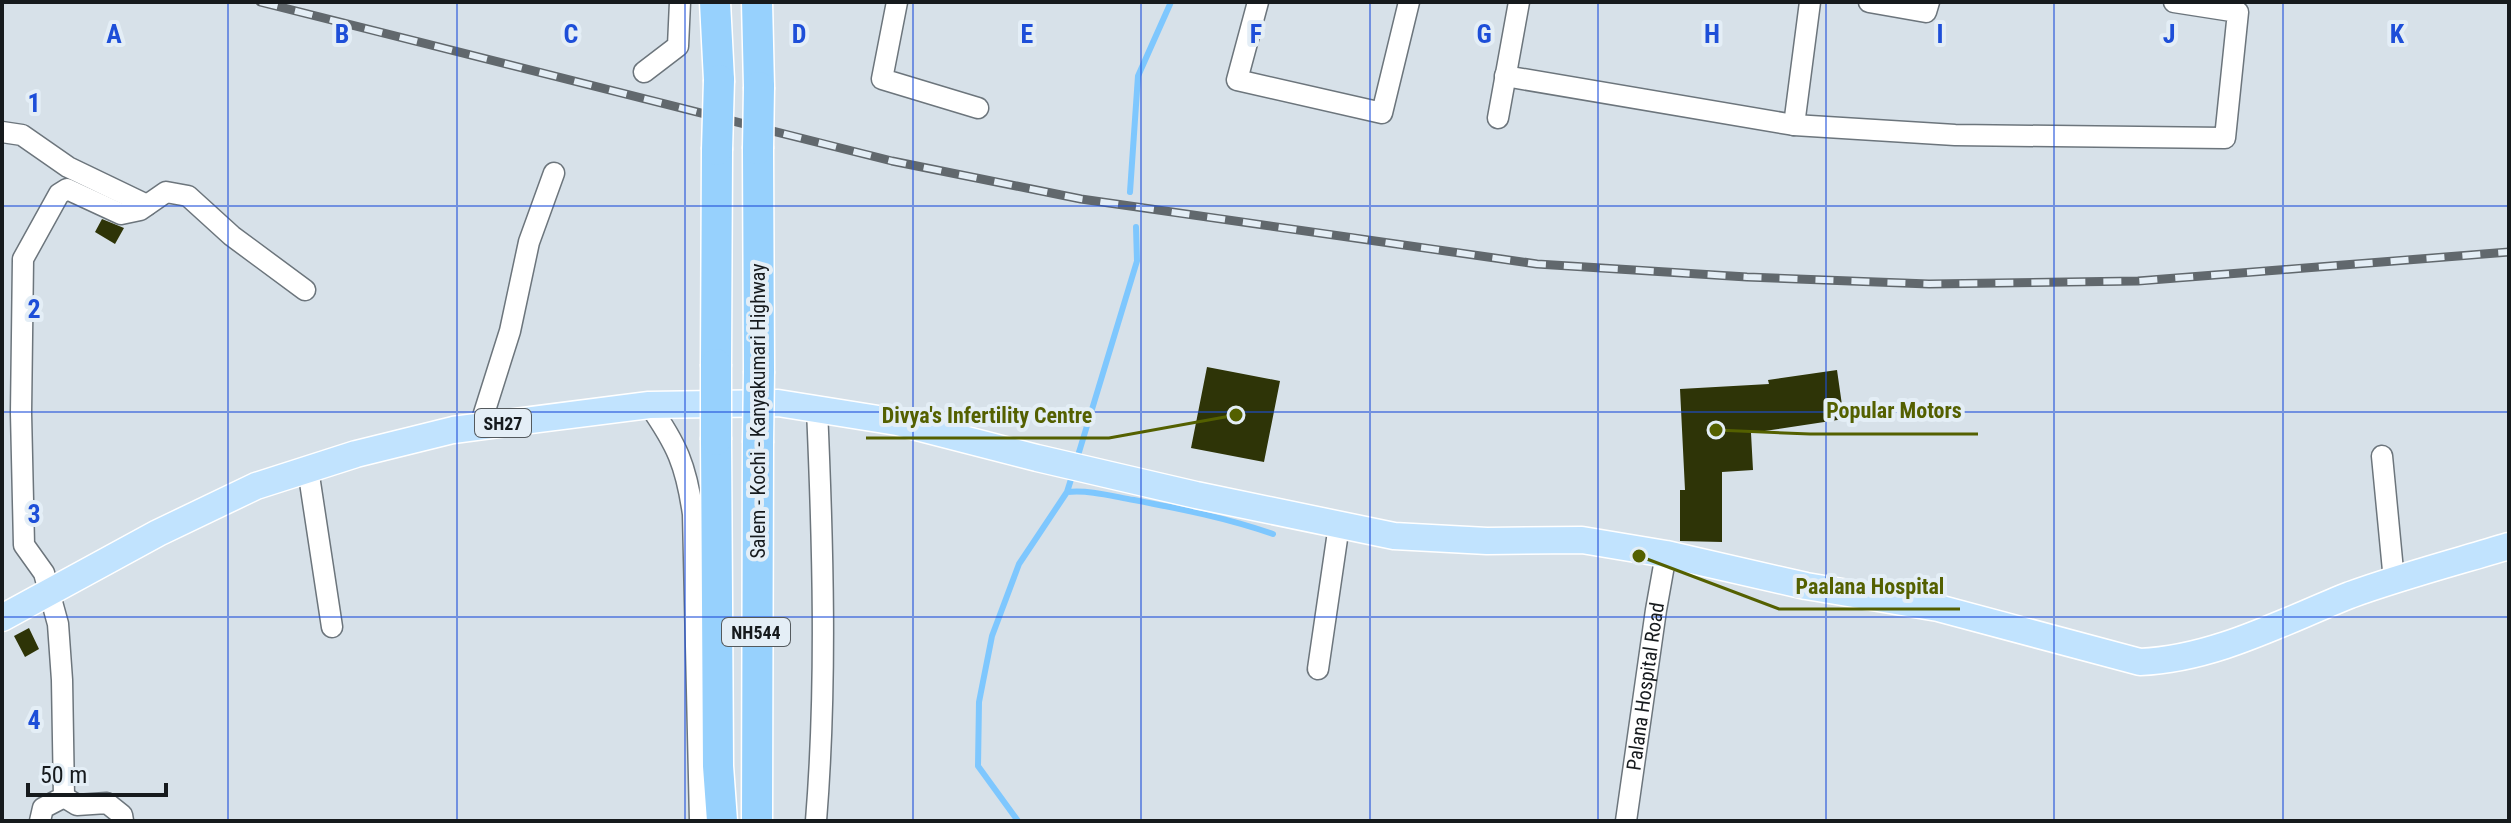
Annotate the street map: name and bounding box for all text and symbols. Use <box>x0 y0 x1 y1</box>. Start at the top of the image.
text: A <box>106 19 122 49</box>
text: B <box>335 19 349 49</box>
text: C <box>564 19 579 49</box>
text: D <box>792 19 806 49</box>
text: E <box>1021 19 1034 49</box>
text: F <box>1250 19 1262 49</box>
text: G <box>1476 19 1492 49</box>
text: H <box>1704 19 1720 49</box>
text: I <box>1936 19 1944 49</box>
text: J <box>2163 19 2175 49</box>
text: K <box>2390 19 2405 49</box>
text: 1 <box>27 88 41 118</box>
street label: Salem - Kochi - Kanyakumari Highway <box>746 263 770 559</box>
text: 2 <box>27 294 41 324</box>
callout: Popular Motors <box>1810 388 1978 434</box>
callout: Divya's Infertility Centre <box>866 392 1109 438</box>
text: Popular Motors <box>1826 398 1962 423</box>
text: Divya's Infertility Centre <box>882 403 1092 428</box>
road number: SH27 <box>475 409 531 437</box>
text: 3 <box>27 499 41 529</box>
callout: Paalana Hospital <box>1779 563 1960 609</box>
text: Paalana Hospital <box>1796 574 1944 599</box>
street label: Palana Hospital Road <box>1621 600 1669 772</box>
road number: NH544 <box>722 618 790 646</box>
text: 4 <box>27 705 41 735</box>
scale bar <box>28 747 166 797</box>
text: 50 m <box>40 761 87 789</box>

